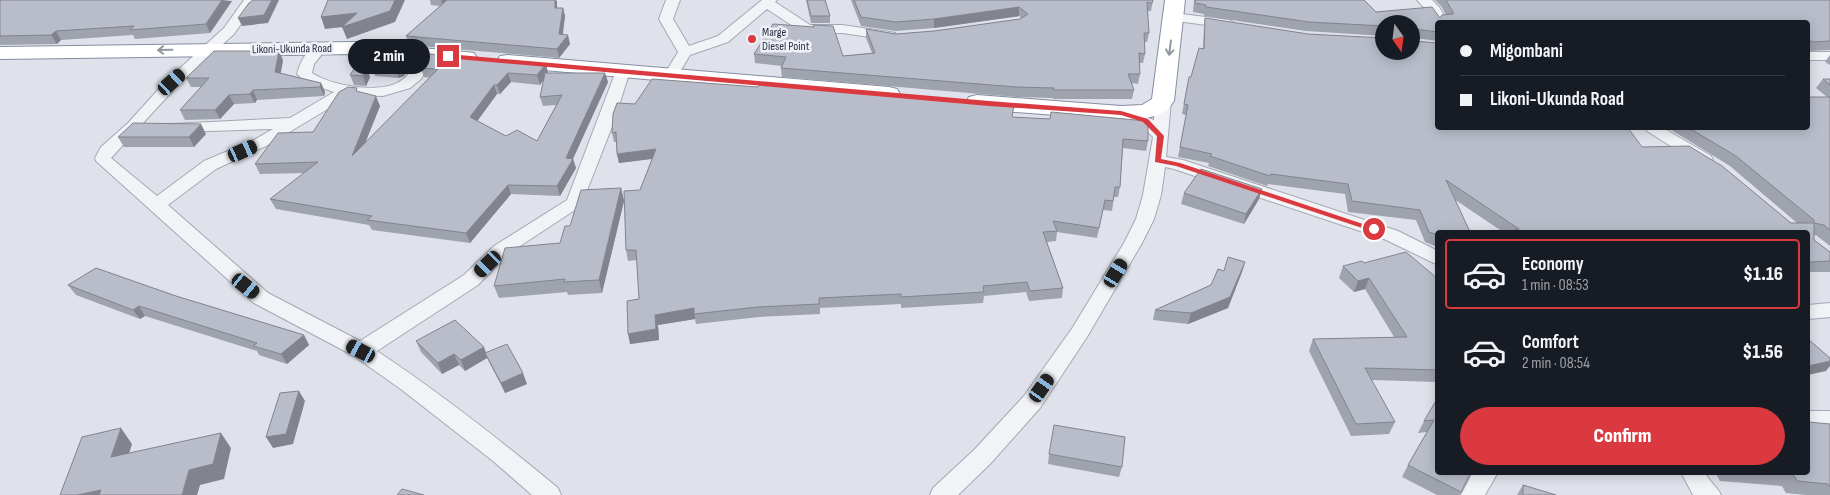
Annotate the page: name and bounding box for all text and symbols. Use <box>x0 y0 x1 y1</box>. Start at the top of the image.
north arrow <box>1375 15 1420 60</box>
map controls <box>1375 15 1420 60</box>
place label: Marge Diesel Point <box>762 25 810 54</box>
marker: Marge Diesel Point <box>746 33 758 45</box>
callout: 2 min <box>348 38 430 74</box>
one-way arrow <box>1164 40 1174 56</box>
text: Migombani <box>1490 40 1563 63</box>
street label: Likoni-Ukunda Road <box>252 41 332 57</box>
one-way arrow <box>158 45 174 55</box>
route end <box>437 45 459 67</box>
text: 2 min <box>373 47 405 66</box>
car <box>155 66 188 98</box>
text: Likoni-Ukunda Road <box>1490 88 1624 111</box>
car <box>226 138 259 164</box>
route start <box>1363 218 1385 240</box>
car <box>471 248 504 280</box>
icon: car <box>1462 252 1507 297</box>
text: Economy <box>1522 253 1584 276</box>
car <box>1101 256 1130 290</box>
text: $1.16 <box>1743 263 1783 286</box>
car <box>229 271 262 301</box>
text: 1 min · 08:53 <box>1522 276 1589 295</box>
icon: car <box>1462 330 1507 375</box>
text: Comfort <box>1522 331 1579 354</box>
car <box>344 337 377 365</box>
text: $1.56 <box>1742 341 1783 364</box>
text: 2 min · 08:54 <box>1522 354 1590 373</box>
car <box>1027 371 1056 405</box>
button: Confirm <box>1460 407 1785 465</box>

